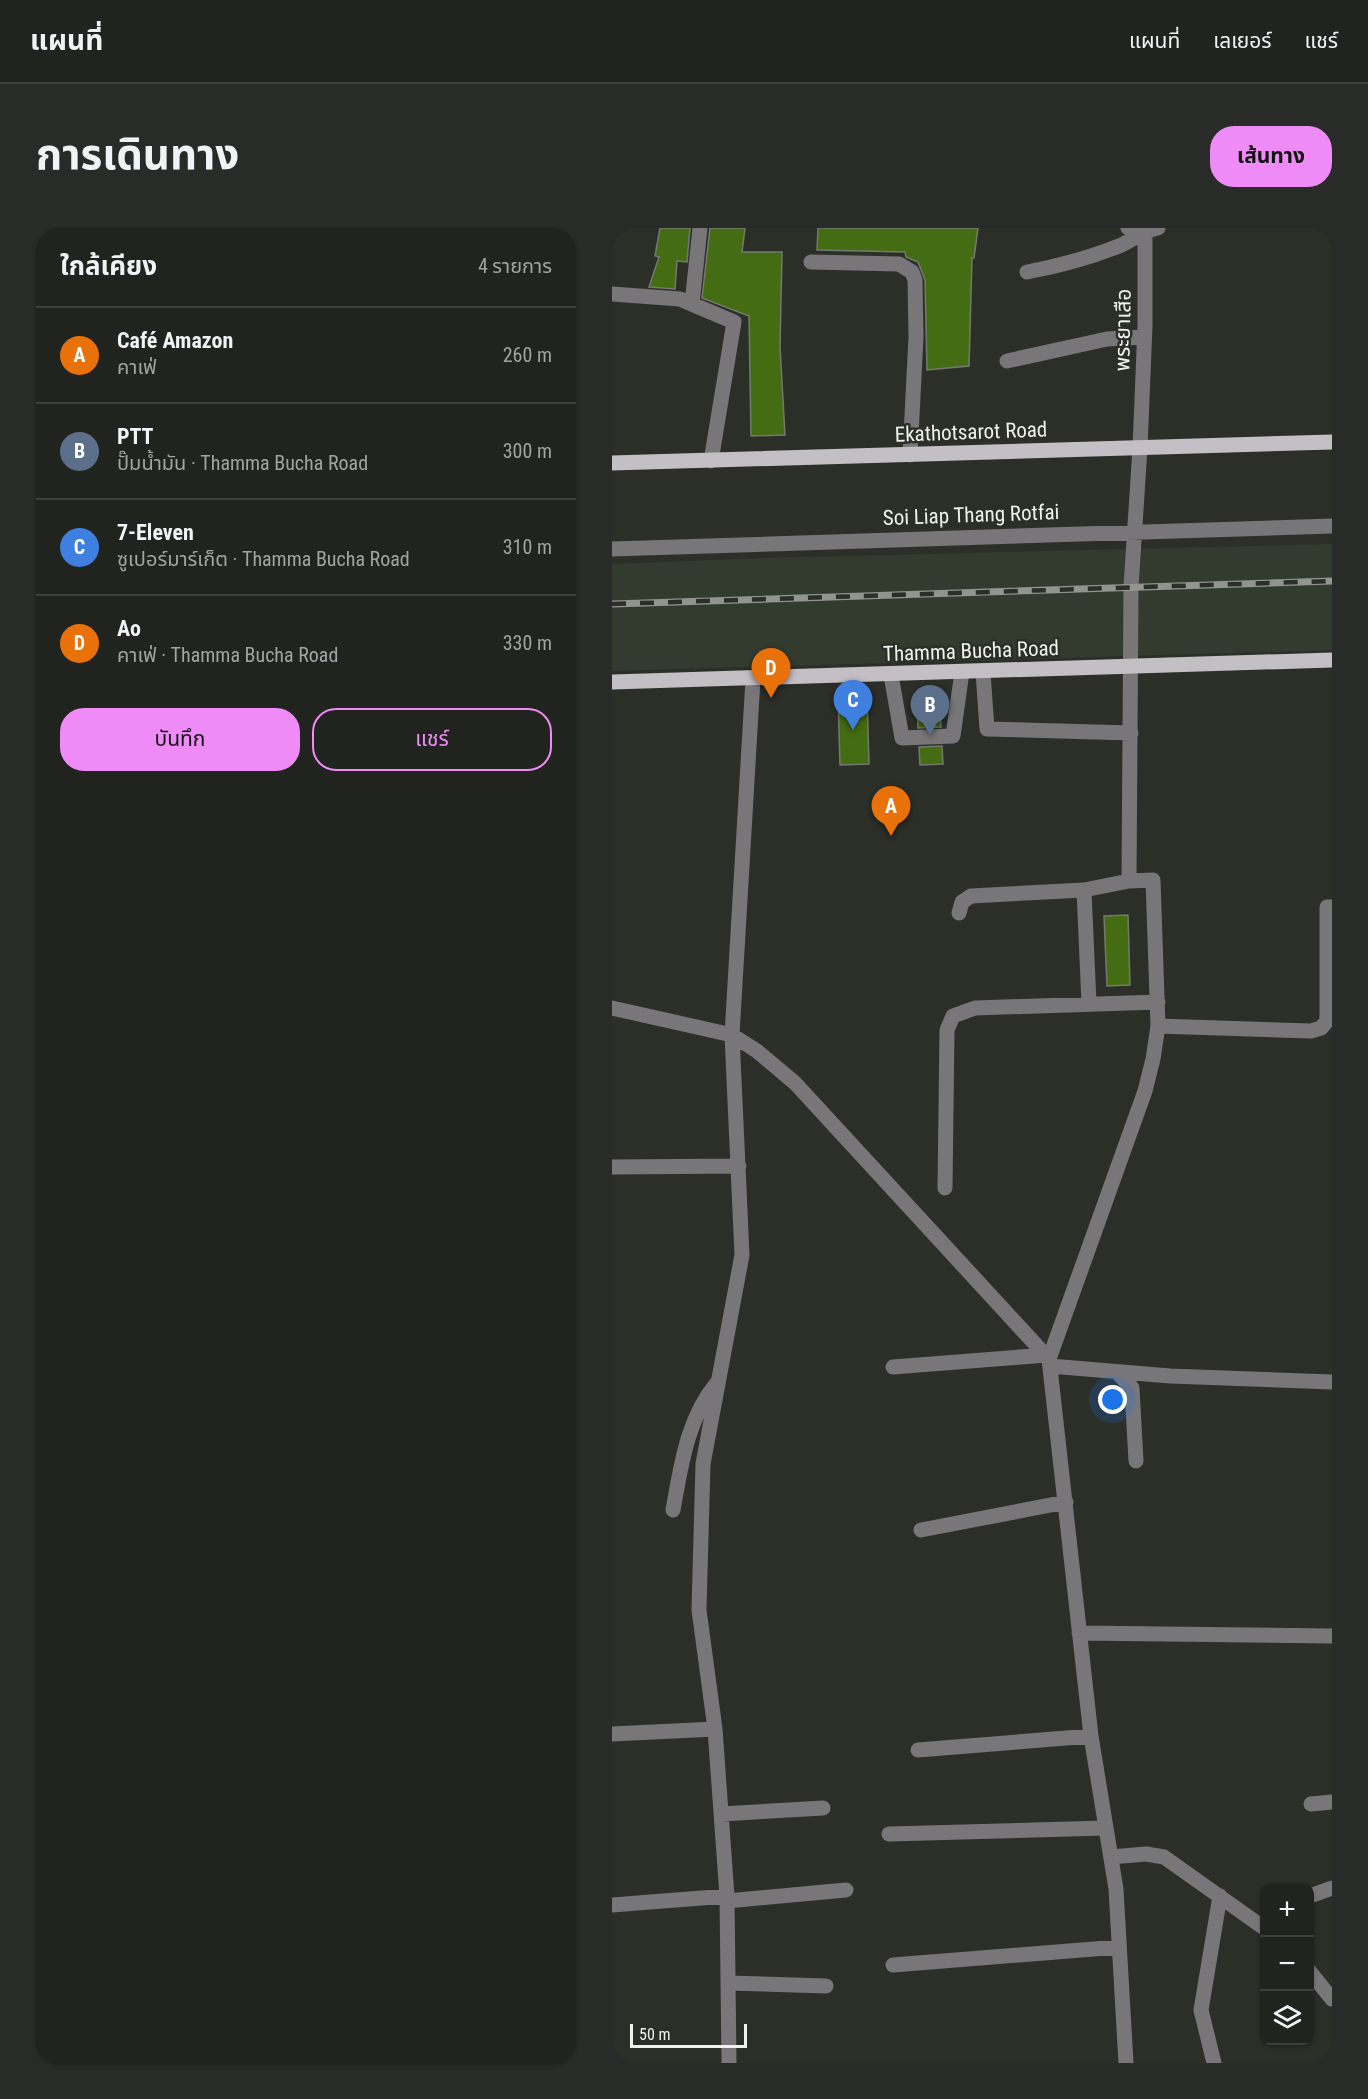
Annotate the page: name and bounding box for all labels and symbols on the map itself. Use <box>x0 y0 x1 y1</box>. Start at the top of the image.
street label: พระยาเสือ <box>1110 288 1136 372</box>
street label: Ekathotsarot Road <box>894 417 1048 447</box>
street label: Soi Liap Thang Rotfai <box>882 500 1060 530</box>
street label: Thamma Bucha Road <box>883 636 1059 666</box>
pin: D <box>752 648 790 698</box>
pin: C <box>834 680 872 730</box>
pin: B <box>910 686 950 735</box>
pin: A <box>872 786 910 836</box>
your location <box>1098 1385 1127 1414</box>
scale bar <box>630 2021 747 2048</box>

